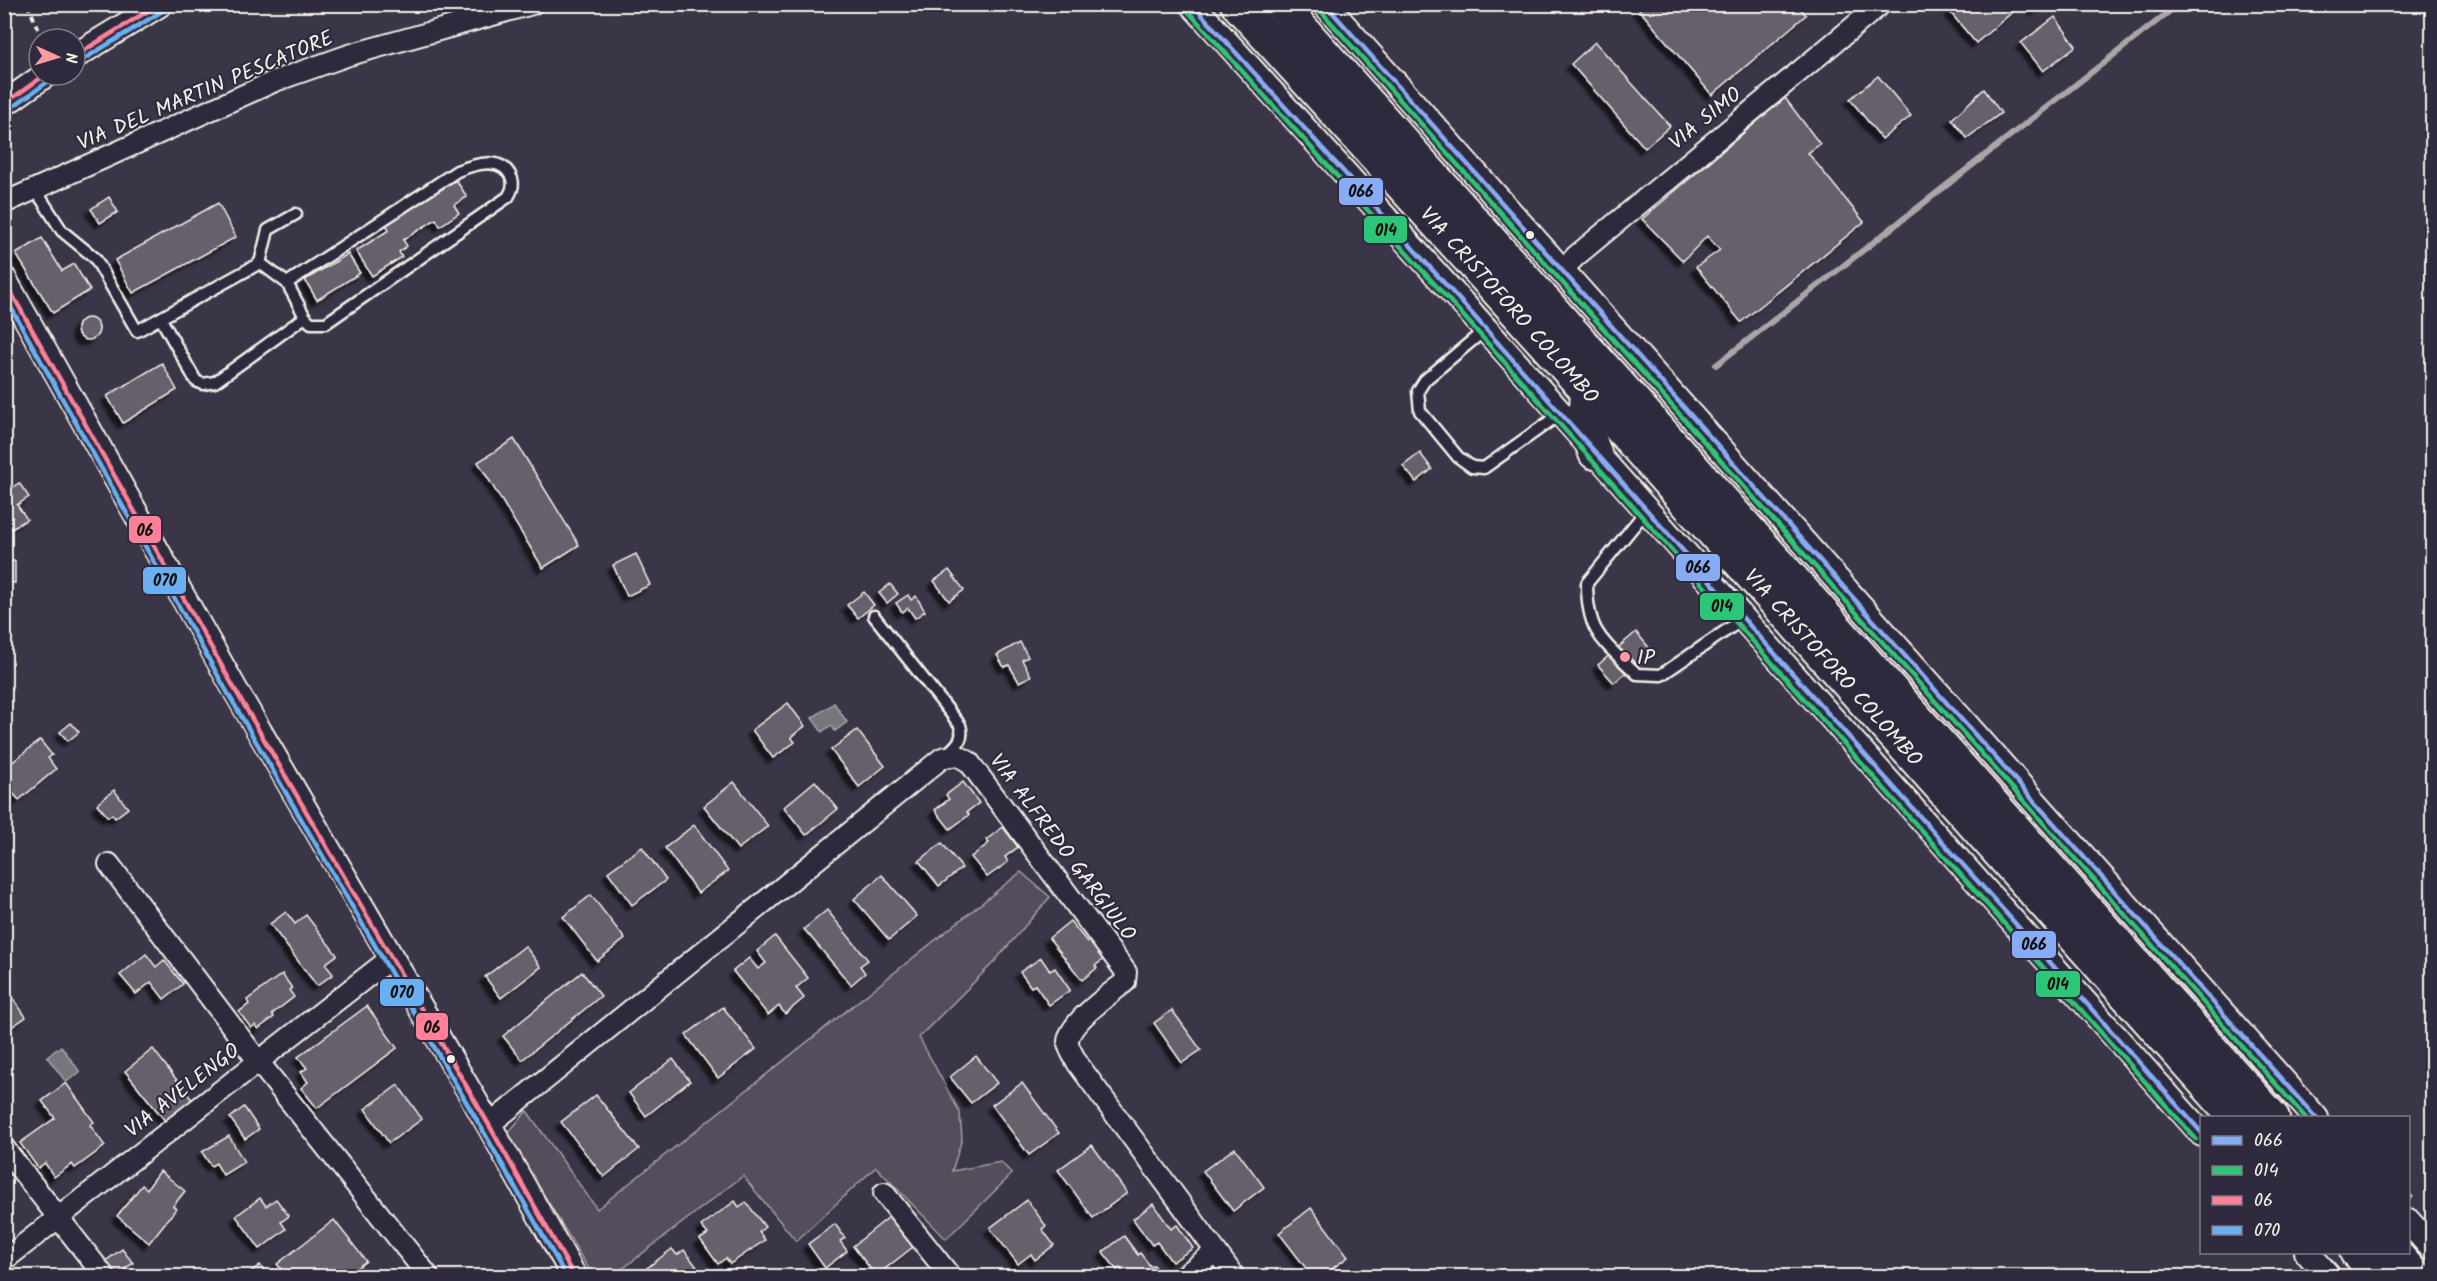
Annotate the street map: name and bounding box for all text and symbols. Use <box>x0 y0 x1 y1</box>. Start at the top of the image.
street label: VIA DEL MARTIN PESCATORE <box>72 22 339 160</box>
north arrow <box>27 27 87 87</box>
text: N <box>58 52 83 64</box>
street label: VIA SIMO <box>1662 79 1750 159</box>
line badge: 066 <box>1338 177 1384 206</box>
text: 066 <box>1348 180 1374 205</box>
street label: VIA CRISTOFORO COLOMBO <box>1411 200 1606 412</box>
line badge: 014 <box>1363 215 1408 244</box>
text: 014 <box>1375 219 1397 244</box>
unlabelled marker <box>1524 229 1536 241</box>
line badge: 06 <box>128 515 162 544</box>
text: 06 <box>137 519 154 544</box>
line badge: 066 <box>1675 553 1721 582</box>
text: 066 <box>1685 556 1711 581</box>
street label: VIA CRISTOFORO COLOMBO <box>1735 562 1930 775</box>
line badge: 070 <box>142 566 187 595</box>
text: 070 <box>153 569 178 594</box>
line badge: 014 <box>1699 592 1745 621</box>
text: 014 <box>1711 595 1733 620</box>
place label: IP <box>1637 642 1656 675</box>
marker: IP <box>1618 650 1632 664</box>
street label: VIA ALFREDO GARGIULO <box>980 747 1144 949</box>
line badge: 066 <box>2011 930 2057 959</box>
text: 066 <box>2021 933 2047 958</box>
line badge: 014 <box>2035 970 2081 998</box>
text: 014 <box>2047 973 2069 998</box>
line badge: 070 <box>379 978 425 1007</box>
text: 070 <box>390 981 415 1006</box>
line badge: 06 <box>415 1012 449 1041</box>
text: 06 <box>424 1016 441 1041</box>
street label: VIA AVELENGO <box>118 1035 248 1147</box>
unlabelled marker <box>445 1053 457 1065</box>
legend <box>2200 1116 2410 1254</box>
text: 066 <box>2254 1127 2283 1156</box>
text: 014 <box>2254 1157 2279 1186</box>
text: 06 <box>2254 1187 2273 1216</box>
text: 070 <box>2254 1217 2280 1246</box>

